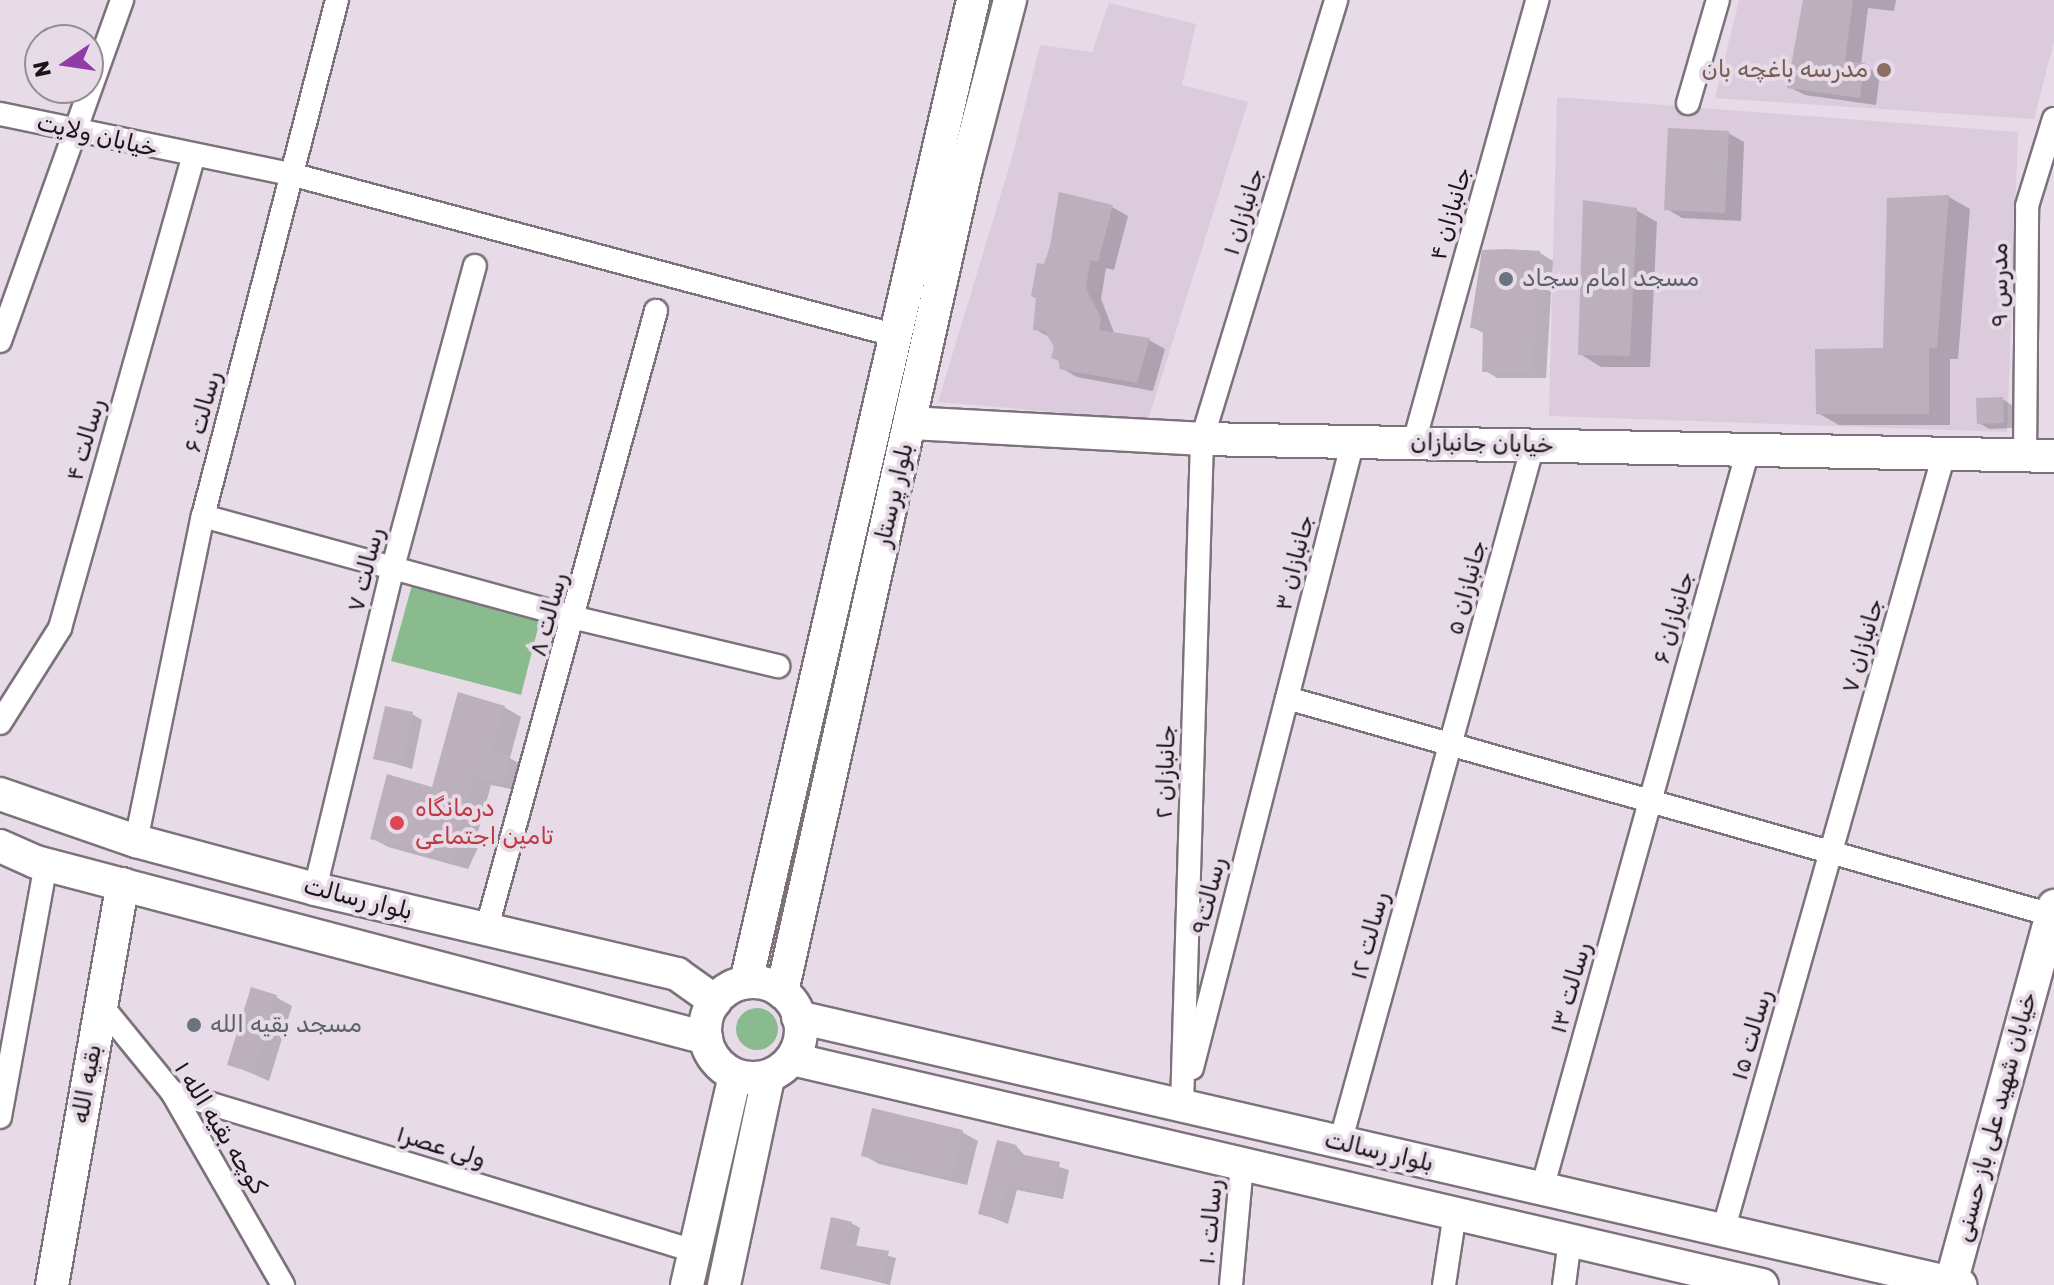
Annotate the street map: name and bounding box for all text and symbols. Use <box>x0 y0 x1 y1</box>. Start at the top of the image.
north arrow <box>24 24 104 104</box>
place label: مدرسه باغچه بان <box>1702 56 1868 84</box>
text: N <box>27 58 57 80</box>
marker: مدرسه باغچه بان <box>1875 61 1893 79</box>
street label: خیابان ولایت <box>34 108 160 164</box>
street label: جانبازان ۴ <box>1424 164 1478 264</box>
street label: جانبازان ۱ <box>1217 165 1271 259</box>
street label: مدرس ۹ <box>1986 243 2014 327</box>
place label: مسجد امام سجاد <box>1522 265 1699 293</box>
marker: مسجد امام سجاد <box>1497 270 1515 288</box>
street label: رسالت ۶ <box>178 368 228 456</box>
street label: رسالت ۴ <box>61 396 111 484</box>
street label: خیابان جانبازان <box>1410 428 1554 460</box>
street label: بلوار پرستار <box>868 441 920 549</box>
street label: جانبازان ۳ <box>1269 512 1321 614</box>
street label: رسالت ۷ <box>342 525 390 615</box>
street label: جانبازان ۵ <box>1441 537 1493 639</box>
street label: جانبازان ۶ <box>1647 569 1701 667</box>
street label: رسالت ۸ <box>524 570 574 660</box>
street label: جانبازان ۷ <box>1836 595 1890 697</box>
street label: جانبازان ۲ <box>1150 725 1182 819</box>
place label: درمانگاه تامین اجتماعی <box>415 795 554 851</box>
marker: درمانگاه تامین اجتماعی <box>386 812 408 834</box>
street label: رسالت۹ <box>1186 854 1232 938</box>
street label: بلوار رسالت <box>301 872 415 926</box>
street label: رسالت ۱۲ <box>1344 889 1396 983</box>
street label: رسالت ۱۳ <box>1544 939 1598 1037</box>
street label: رسالت ۱۵ <box>1725 986 1779 1084</box>
street label: خیابان شهید علی باز حسنی <box>1949 989 2043 1245</box>
place label: مسجد بقیه الله <box>210 1011 362 1039</box>
marker: مسجد بقیه الله <box>185 1016 203 1034</box>
street label: بقیه الله <box>66 1042 108 1126</box>
street label: کوچه بقیه الله ۱ <box>168 1056 272 1200</box>
street label: ولی عصر۱ <box>393 1120 489 1174</box>
street label: بلوار رسالت <box>1322 1125 1436 1179</box>
street label: رسالت ۱۰ <box>1193 1178 1229 1266</box>

